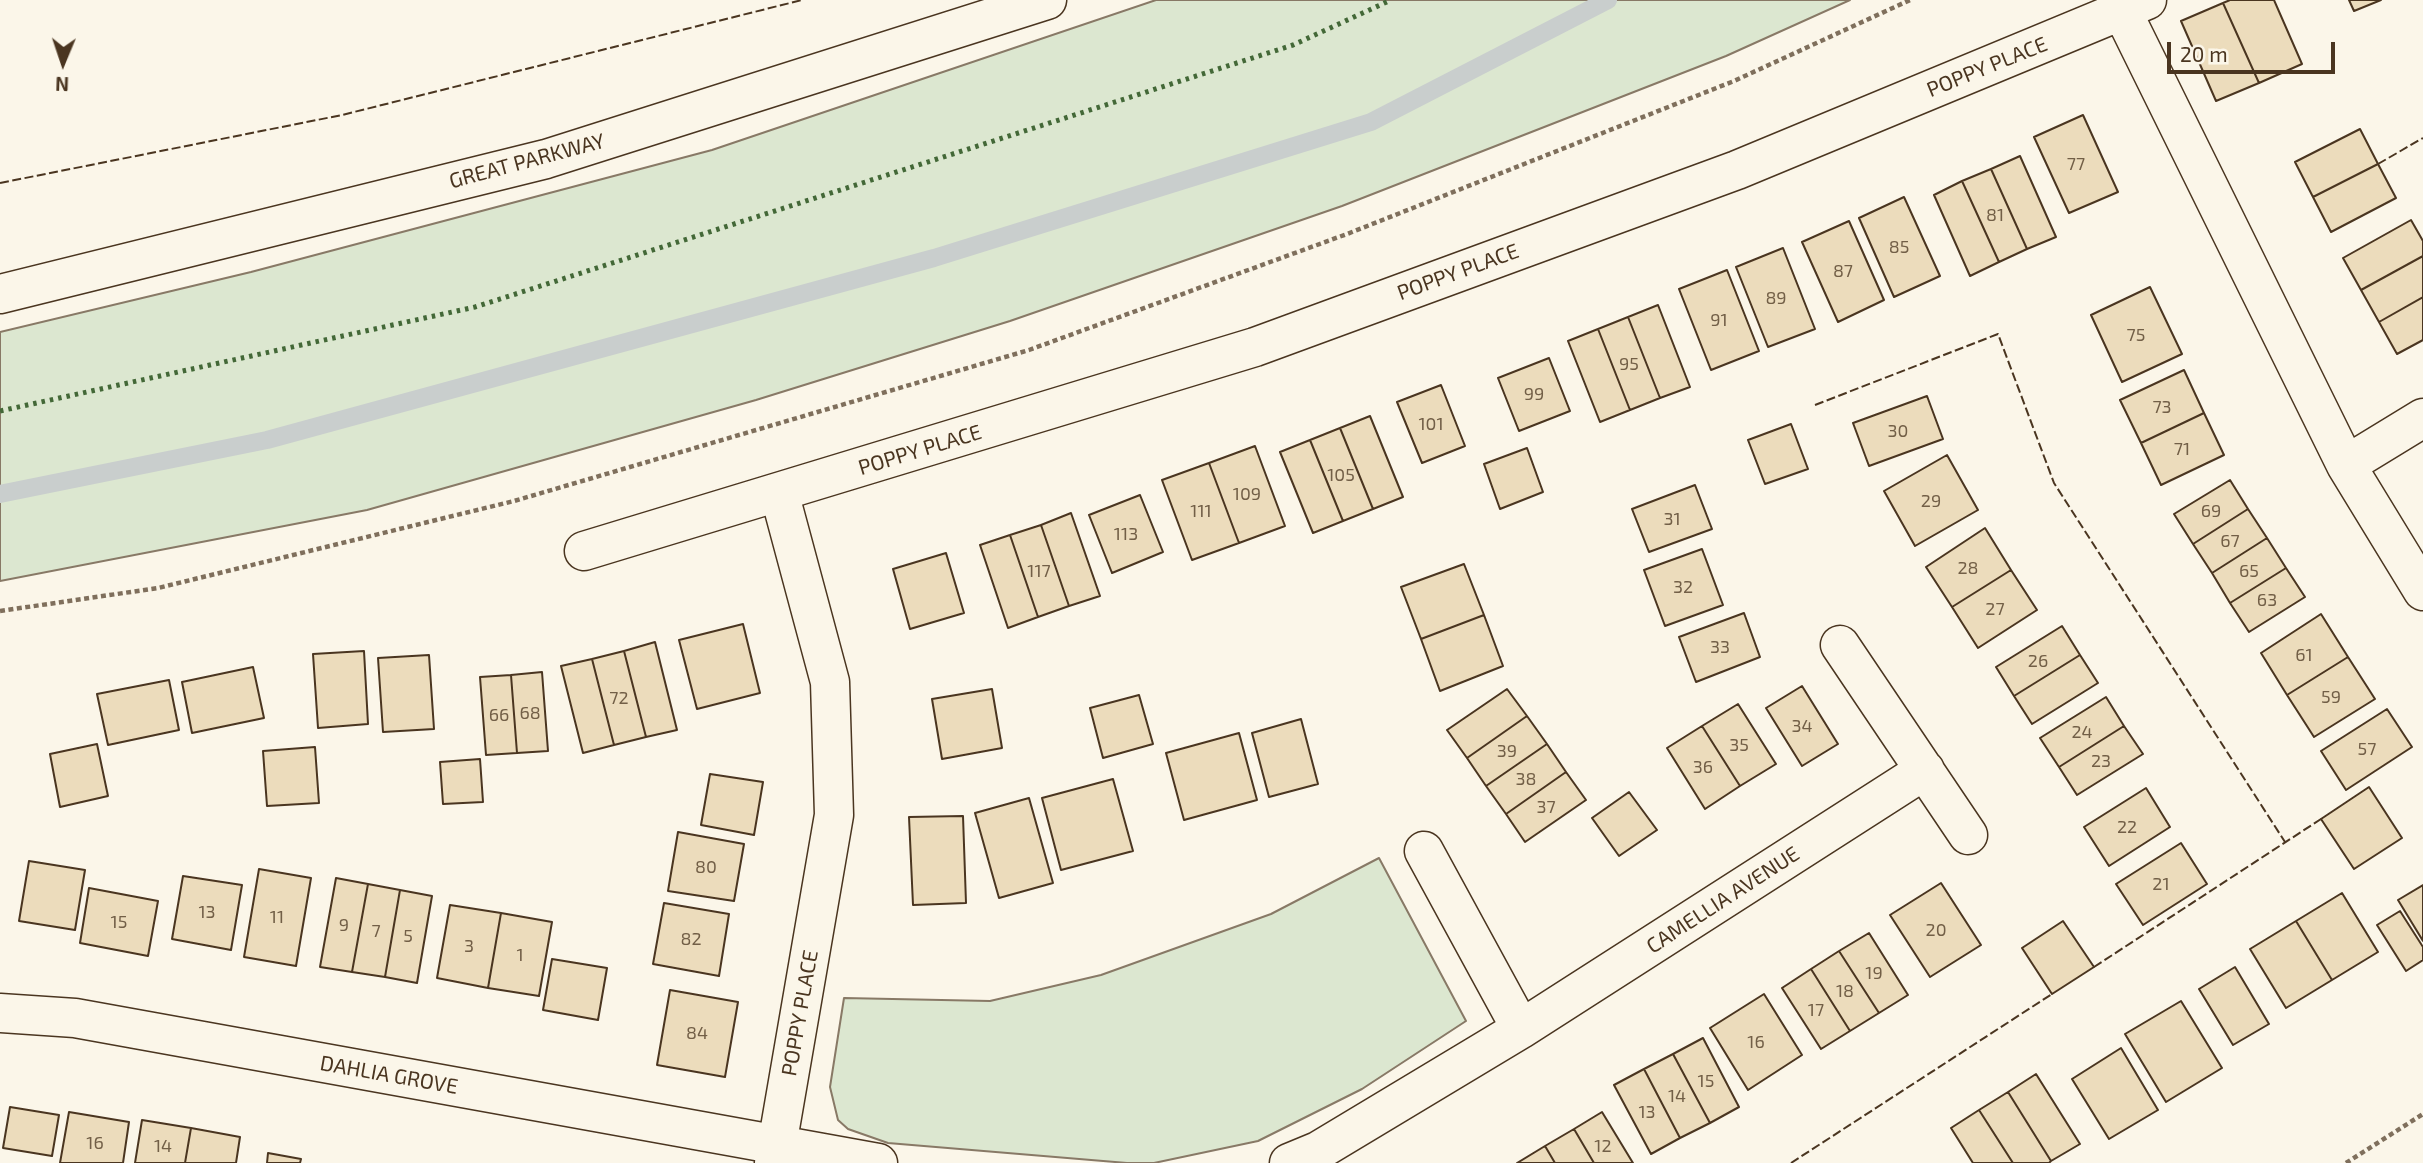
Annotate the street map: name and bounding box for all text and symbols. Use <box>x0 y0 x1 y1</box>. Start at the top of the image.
north arrow <box>28 28 98 98</box>
scale bar <box>2171 28 2339 72</box>
street label: POPPY PLACE <box>1923 31 2051 103</box>
text: 20 m <box>2180 41 2228 66</box>
text: N <box>55 73 70 96</box>
street label: GREAT PARKWAY <box>446 128 608 194</box>
house number: 77 <box>2067 153 2085 175</box>
house number: 81 <box>1986 204 2004 226</box>
house number: 85 <box>1889 236 1909 258</box>
street label: POPPY PLACE <box>1394 238 1522 306</box>
house number: 87 <box>1833 260 1853 282</box>
house number: 89 <box>1765 287 1787 309</box>
house number: 91 <box>1710 309 1728 331</box>
house number: 75 <box>2127 324 2145 346</box>
house number: 95 <box>1619 353 1639 375</box>
house number: 99 <box>1524 383 1544 405</box>
house number: 73 <box>2152 396 2172 418</box>
house number: 101 <box>1418 413 1444 435</box>
street label: POPPY PLACE <box>855 419 985 481</box>
house number: 30 <box>1888 420 1908 442</box>
house number: 71 <box>2174 438 2190 460</box>
house number: 105 <box>1327 464 1355 486</box>
house number: 109 <box>1233 483 1261 505</box>
house number: 29 <box>1921 490 1941 512</box>
house number: 111 <box>1190 500 1212 522</box>
house number: 69 <box>2201 500 2221 522</box>
house number: 31 <box>1663 508 1681 530</box>
house number: 113 <box>1114 523 1138 545</box>
house number: 67 <box>2220 530 2240 552</box>
house number: 28 <box>1957 557 1979 579</box>
house number: 117 <box>1027 560 1051 582</box>
house number: 65 <box>2239 560 2259 582</box>
house number: 32 <box>1673 576 1693 598</box>
house number: 63 <box>2257 589 2277 611</box>
house number: 27 <box>1985 598 2005 620</box>
house number: 33 <box>1710 636 1730 658</box>
house number: 61 <box>2295 644 2313 666</box>
house number: 26 <box>2028 650 2048 672</box>
house number: 59 <box>2321 686 2341 708</box>
house number: 72 <box>609 687 629 709</box>
house number: 68 <box>519 702 541 724</box>
house number: 66 <box>489 704 509 726</box>
house number: 34 <box>1791 715 1813 737</box>
house number: 24 <box>2071 721 2093 743</box>
house number: 35 <box>1729 734 1749 756</box>
house number: 57 <box>2358 738 2376 760</box>
house number: 39 <box>1497 740 1517 762</box>
house number: 23 <box>2091 750 2111 772</box>
house number: 36 <box>1693 756 1713 778</box>
house number: 38 <box>1516 768 1536 790</box>
house number: 37 <box>1536 796 1556 818</box>
house number: 22 <box>2117 816 2137 838</box>
street label: CAMELLIA AVENUE <box>1642 841 1804 959</box>
house number: 80 <box>695 856 717 878</box>
house number: 21 <box>2152 873 2170 895</box>
house number: 13 <box>198 901 216 923</box>
house number: 11 <box>270 906 284 928</box>
house number: 15 <box>111 911 127 933</box>
house number: 9 <box>339 914 349 936</box>
house number: 20 <box>1926 919 1946 941</box>
house number: 7 <box>371 920 381 942</box>
house number: 5 <box>403 925 413 947</box>
house number: 82 <box>680 928 702 950</box>
house number: 3 <box>464 935 474 957</box>
house number: 1 <box>516 944 524 966</box>
street label: POPPY PLACE <box>777 948 823 1078</box>
house number: 19 <box>1865 962 1883 984</box>
house number: 18 <box>1836 980 1854 1002</box>
house number: 17 <box>1808 999 1824 1021</box>
house number: 84 <box>686 1022 708 1044</box>
house number: 16 <box>1747 1031 1765 1053</box>
street label: DAHLIA GROVE <box>318 1050 460 1100</box>
house number: 15 <box>1698 1070 1714 1092</box>
house number: 14 <box>1668 1085 1686 1107</box>
house number: 13 <box>1638 1101 1656 1123</box>
house number: 16 <box>86 1132 104 1154</box>
house number: 14 <box>154 1135 172 1157</box>
house number: 12 <box>1594 1135 1612 1157</box>

